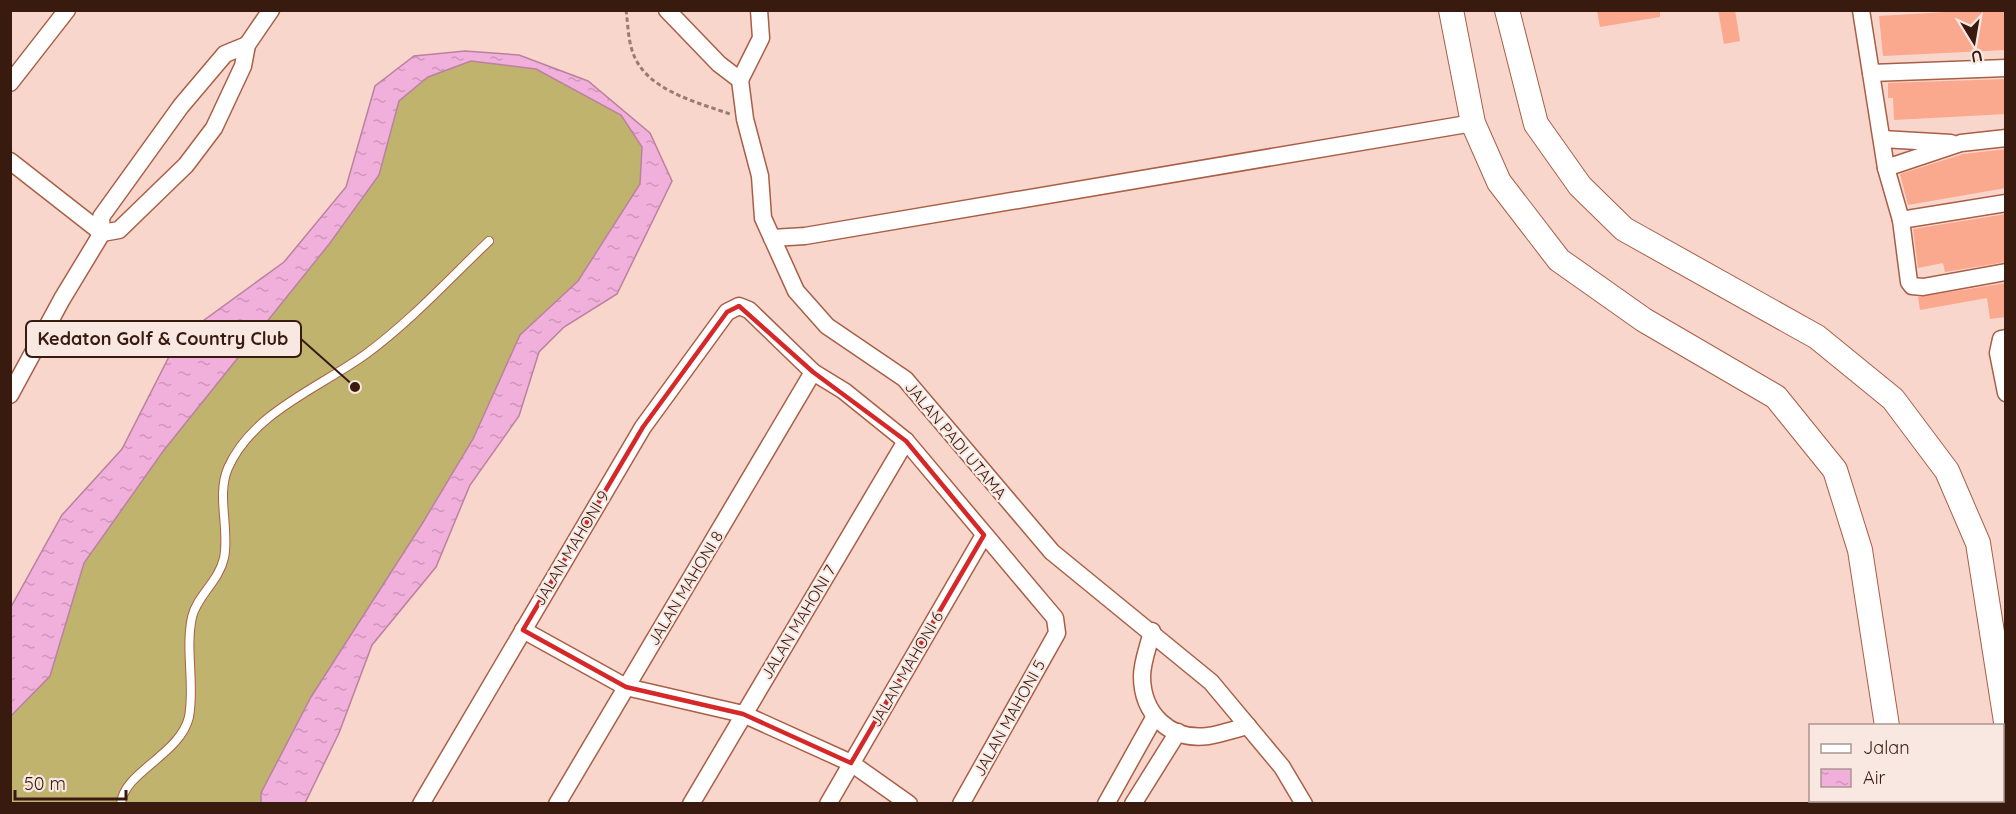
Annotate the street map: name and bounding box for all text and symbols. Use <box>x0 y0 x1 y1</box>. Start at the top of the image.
north arrow <box>1944 12 2004 72</box>
text: U <box>1969 46 1984 68</box>
callout: Kedaton Golf & Country Club <box>26 321 301 357</box>
text: Kedaton Golf & Country Club <box>38 327 288 350</box>
street label: JALAN PADI UTAMA <box>901 377 1011 503</box>
street label: JALAN MAHONI 9 <box>529 487 613 609</box>
street label: JALAN MAHONI 8 <box>643 527 727 649</box>
street label: JALAN MAHONI 7 <box>756 561 840 683</box>
street label: JALAN MAHONI 6 <box>865 607 947 730</box>
street label: JALAN MAHONI 5 <box>969 656 1049 780</box>
legend <box>1809 724 2004 802</box>
text: Jalan <box>1863 736 1910 759</box>
scale bar <box>15 763 126 801</box>
text: Air <box>1863 766 1885 789</box>
text: 50 m <box>24 772 66 795</box>

